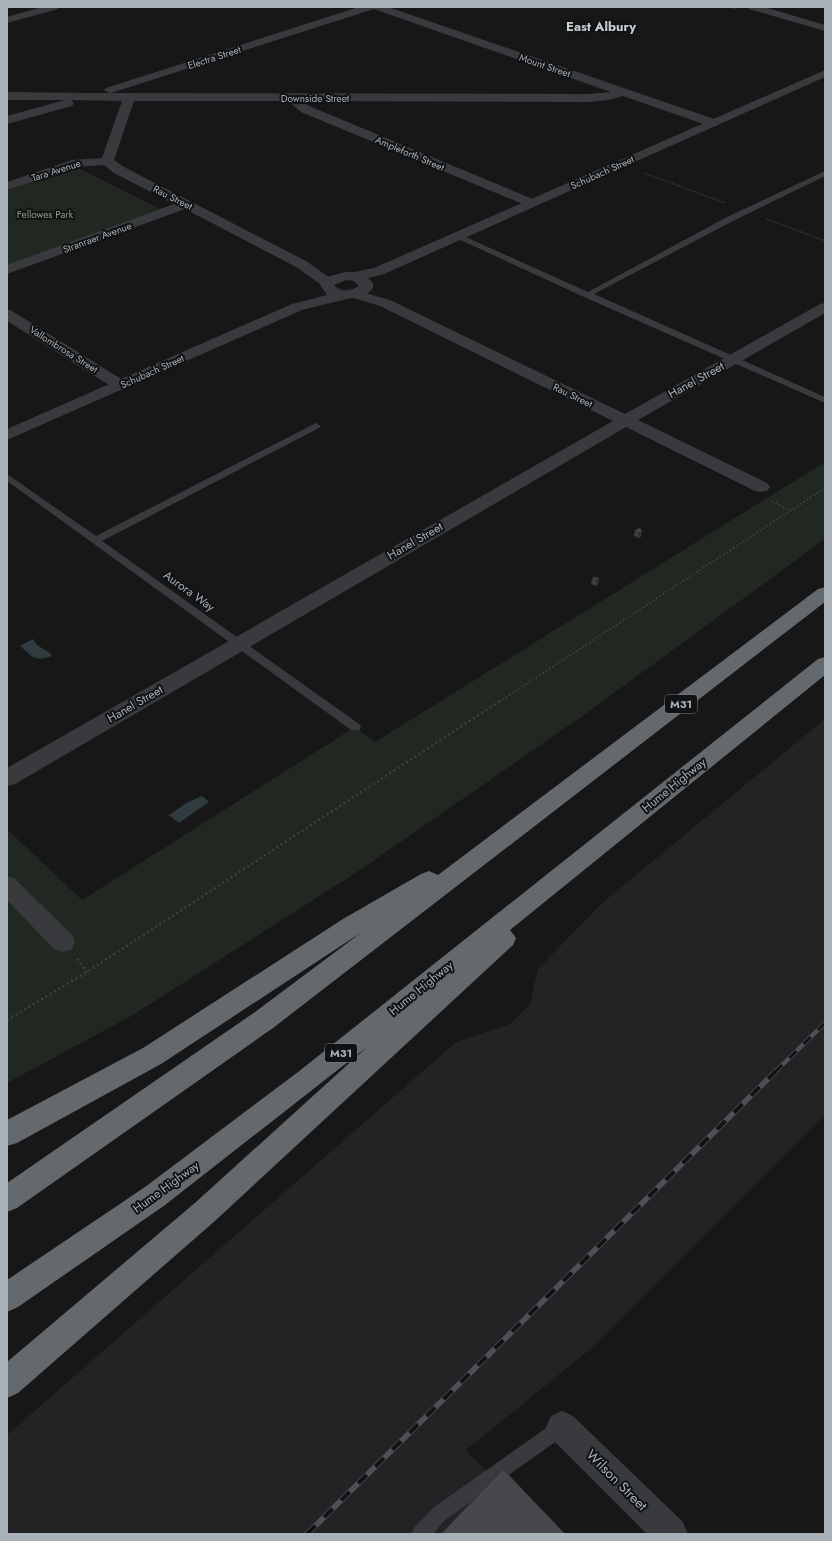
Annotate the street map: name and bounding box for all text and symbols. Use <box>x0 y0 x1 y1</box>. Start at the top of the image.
district label: East Albury <box>566 17 636 36</box>
street label: Electra Street <box>186 42 243 73</box>
street label: Mount Street <box>517 50 573 81</box>
street label: Downside Street <box>281 91 350 106</box>
street label: Ampleforth Street <box>373 132 447 175</box>
street label: Schubach Street <box>568 152 637 193</box>
street label: Tara Avenue <box>30 155 83 185</box>
street label: Rau Street <box>150 181 196 214</box>
park label: Fellowes Park <box>17 207 74 222</box>
street label: Stranraer Avenue <box>61 218 134 257</box>
street label: Vallombrosa Street <box>27 322 101 377</box>
street label: Schubach Street <box>118 351 187 392</box>
street label: Hanel Street <box>665 357 728 403</box>
street label: Rau Street <box>550 379 596 412</box>
street label: Hanel Street <box>384 518 446 564</box>
street label: Aurora Way <box>160 566 219 616</box>
street label: Hanel Street <box>104 681 166 727</box>
road number: M31 <box>665 695 697 713</box>
street label: Hume Highway <box>638 753 711 817</box>
street label: Hume Highway <box>385 956 458 1020</box>
road number: M31 <box>325 1044 357 1062</box>
street label: Hume Highway <box>129 1156 203 1217</box>
street label: Wilson Street <box>582 1445 652 1515</box>

